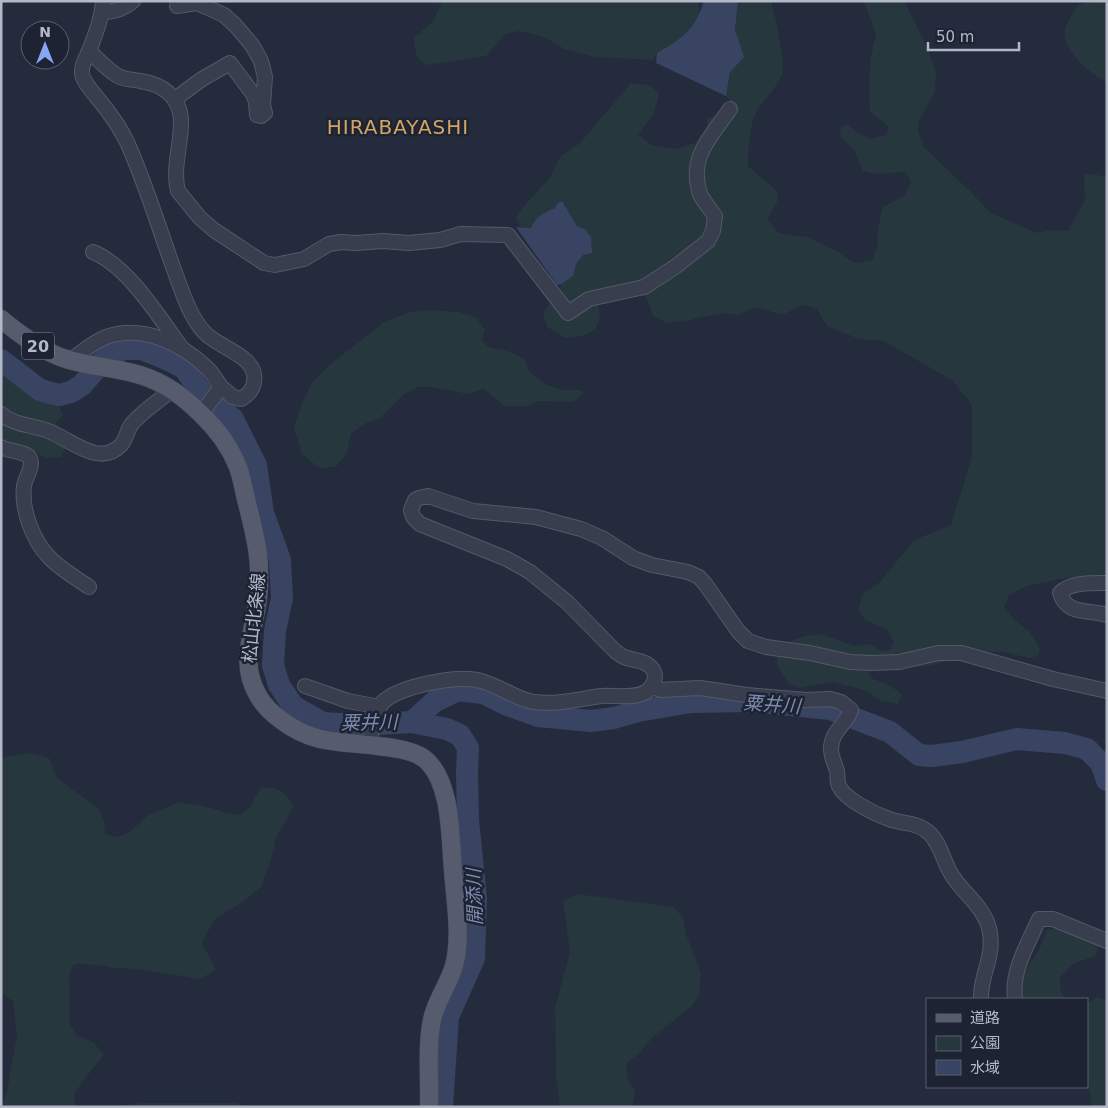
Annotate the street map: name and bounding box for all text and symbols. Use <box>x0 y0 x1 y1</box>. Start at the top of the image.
north arrow <box>20 20 70 70</box>
scale bar <box>928 20 1019 52</box>
text: N <box>39 24 51 40</box>
text: 50 m <box>936 28 974 46</box>
district label: HIRABAYASHI <box>327 115 469 139</box>
road number: 20 <box>22 332 54 360</box>
street label: 松山北条線 <box>238 572 269 664</box>
water label: 粟井川 <box>743 691 803 717</box>
water label: 粟井川 <box>340 710 400 733</box>
water label: 開添川 <box>462 866 486 926</box>
legend <box>926 998 1088 1088</box>
text: 道路 <box>970 1009 1000 1027</box>
text: 公園 <box>970 1034 1000 1052</box>
text: 水域 <box>970 1059 1000 1077</box>

